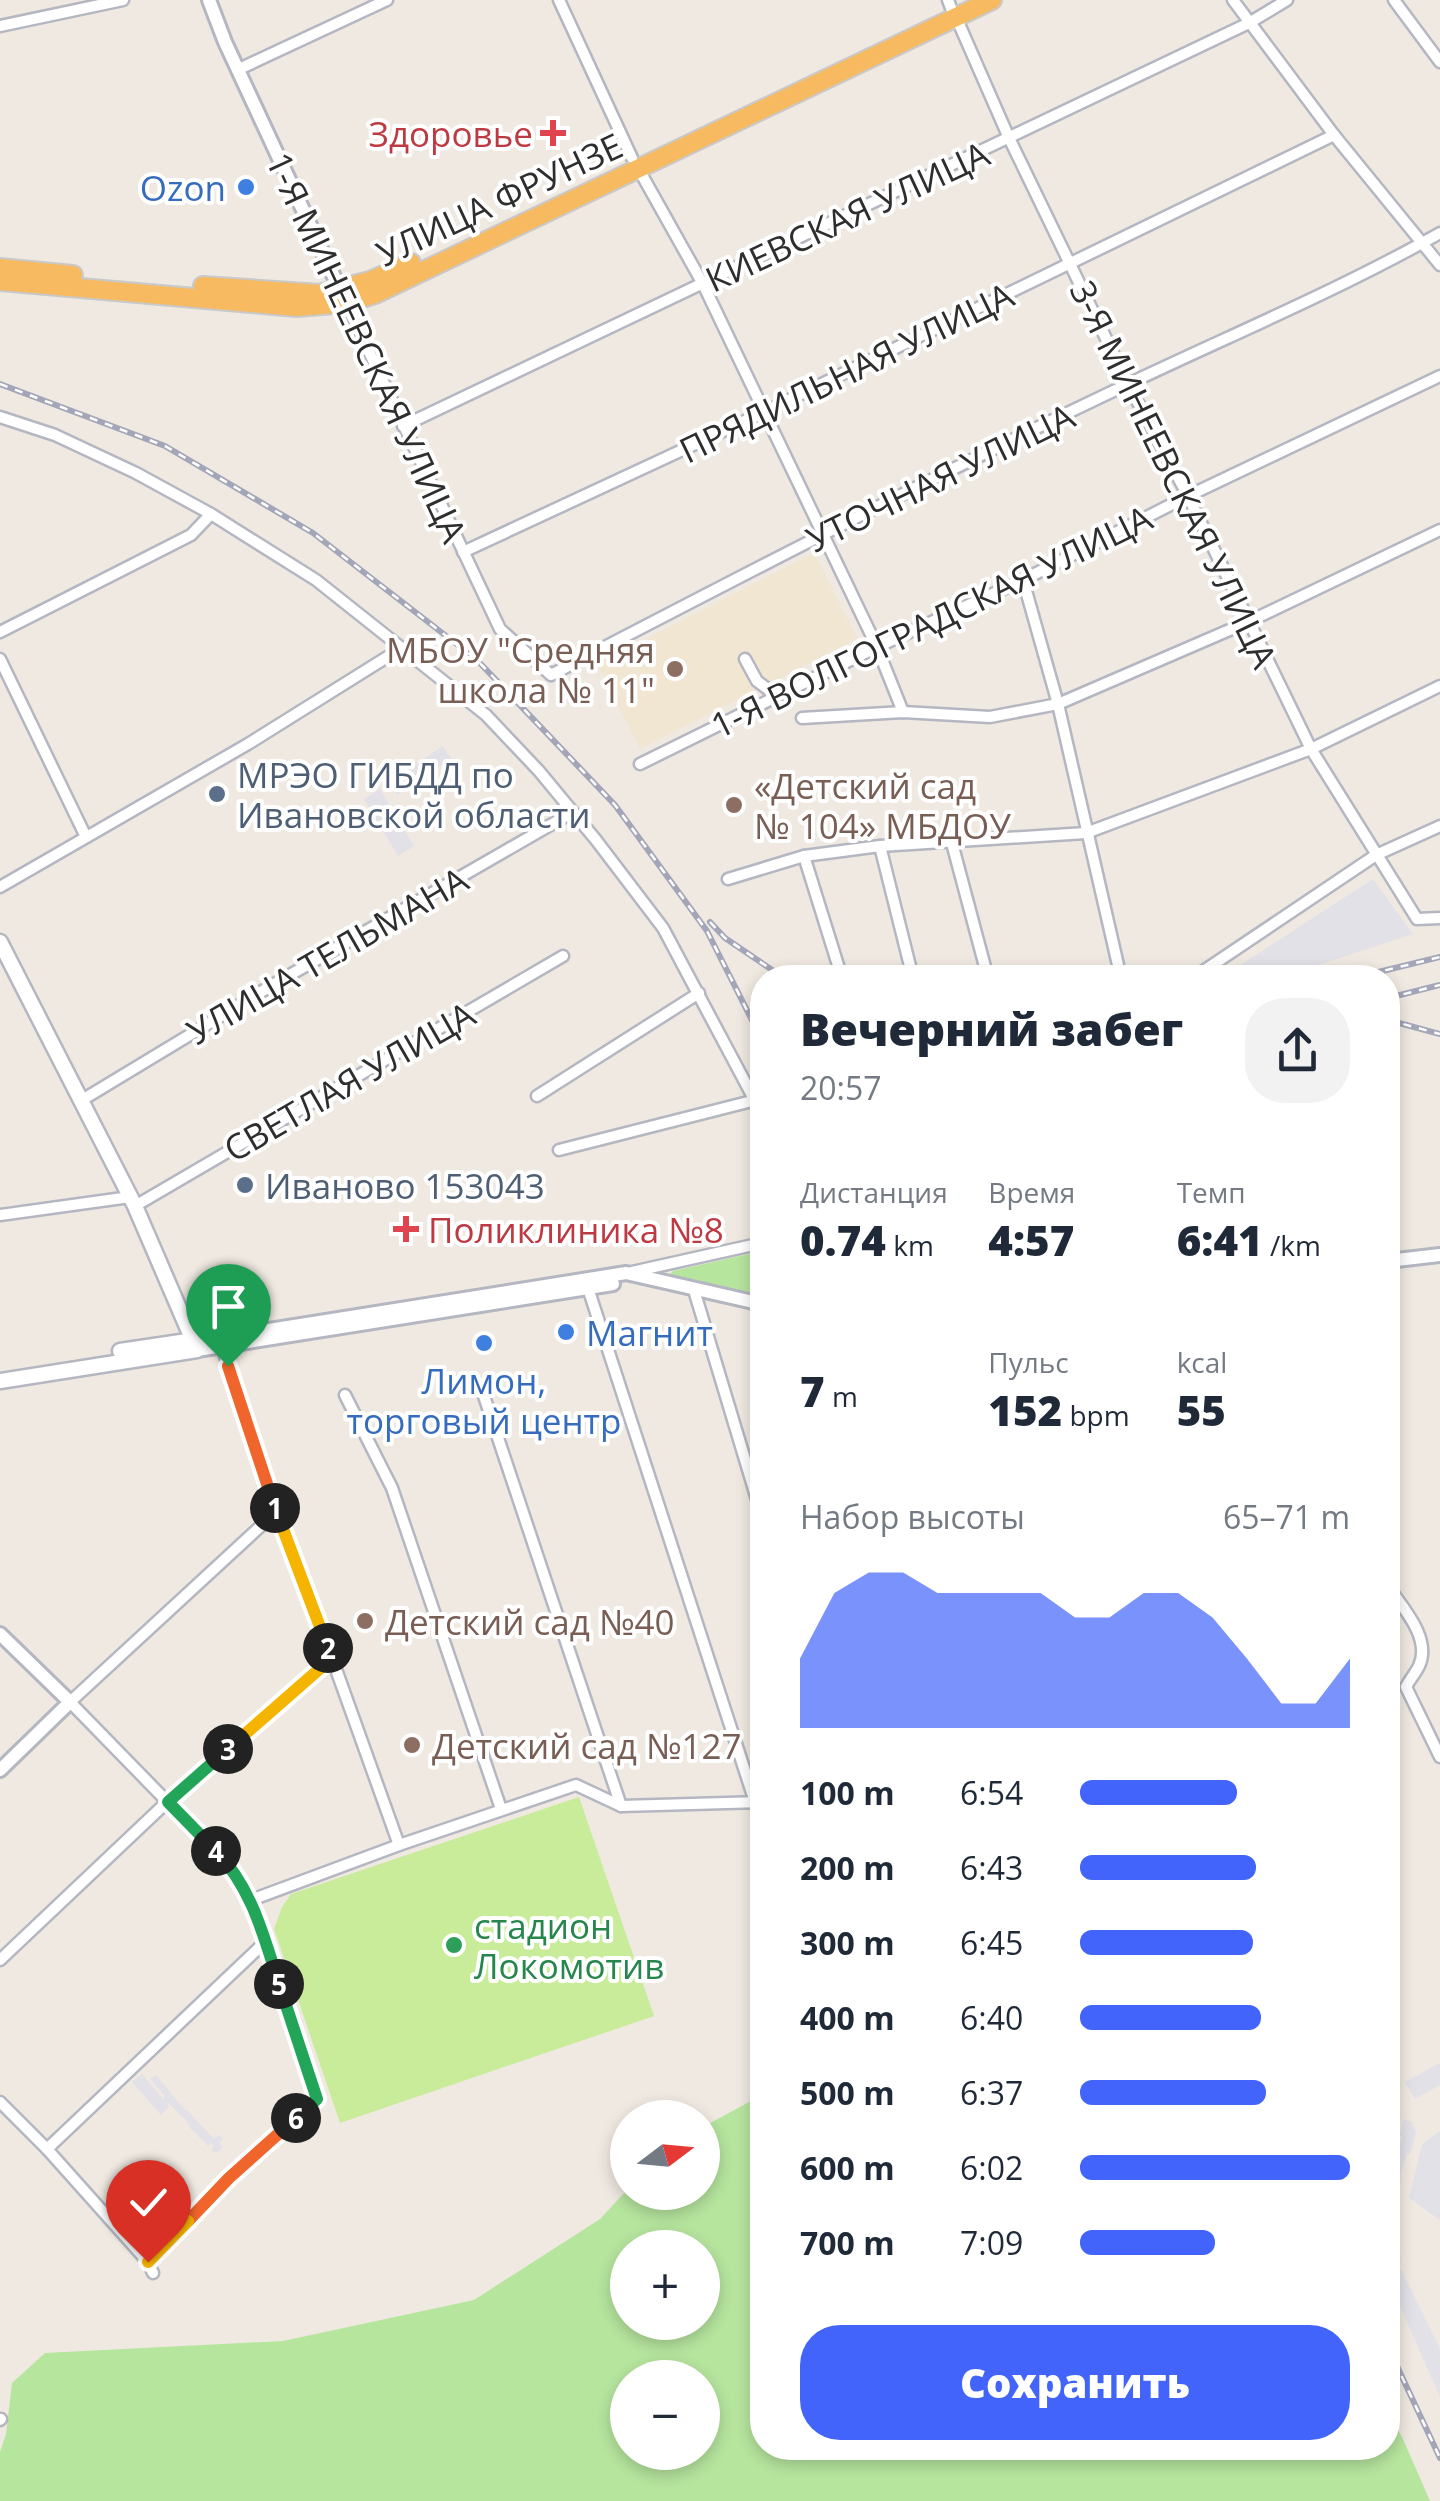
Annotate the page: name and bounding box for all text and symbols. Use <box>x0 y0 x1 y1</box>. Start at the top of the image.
place label: Здоровье <box>369 110 533 157</box>
street label: УЛИЦА ФРУНЗЕ <box>368 121 630 277</box>
marker: Здоровье <box>542 122 564 144</box>
street label: КИЕВСКАЯ УЛИЦА <box>698 129 997 302</box>
street label: 1-Я МИНЕЕВСКАЯ УЛИЦА <box>256 144 479 550</box>
place label: Ozon <box>140 164 226 211</box>
marker: Ozon <box>235 176 257 198</box>
street label: ПРЯДИЛЬНАЯ УЛИЦА <box>671 270 1022 473</box>
street label: 3-Я МИНЕЕВСКАЯ УЛИЦА <box>1060 273 1289 676</box>
street label: УТОЧНАЯ УЛИЦА <box>798 391 1082 562</box>
street label: 1-Я ВОЛГОГРАДСКАЯ УЛИЦА <box>703 493 1160 748</box>
place label: МБОУ "Средняя школа № 11" <box>386 626 655 713</box>
marker: МБОУ "Средняя школа № 11" <box>664 658 686 680</box>
place label: МРЭО ГИБДД по Ивановской области <box>237 751 591 838</box>
place label: «Детский сад № 104» МБДОУ <box>754 762 1011 849</box>
marker: МРЭО ГИБДД по Ивановской области <box>206 783 228 805</box>
marker: «Детский сад № 104» МБДОУ <box>723 794 745 816</box>
street label: УЛИЦА ТЕЛЬМАНА <box>178 855 477 1055</box>
street label: СВЕТЛАЯ УЛИЦА <box>215 990 484 1172</box>
text: Вечерний забег <box>800 998 1183 1059</box>
button: share <box>1245 998 1350 1103</box>
text: 20:57 <box>800 1066 882 1109</box>
place label: Иваново 153043 <box>265 1162 545 1209</box>
text: Дистанция <box>800 1173 948 1211</box>
text: Время <box>988 1173 1075 1211</box>
text: Темп <box>1177 1173 1246 1211</box>
marker: Иваново 153043 <box>234 1174 256 1196</box>
place label: Поликлиника №8 <box>428 1206 724 1253</box>
text: 0.74 <box>800 1211 886 1268</box>
text: 4:57 <box>988 1211 1074 1268</box>
text: 6:41 <box>1177 1211 1263 1268</box>
marker: Поликлиника №8 <box>393 1216 419 1242</box>
text: km <box>886 1226 934 1264</box>
text: /km <box>1263 1226 1321 1264</box>
pin <box>186 1264 271 1367</box>
icon: arrive <box>201 1279 256 1334</box>
place label: Магнит <box>586 1309 713 1356</box>
marker: Магнит <box>555 1321 577 1343</box>
marker: Лимон, торговый центр <box>473 1332 495 1354</box>
text: Пульс <box>988 1343 1069 1381</box>
text: kcal <box>1177 1343 1227 1381</box>
place label: Лимон, торговый центр <box>346 1357 622 1444</box>
text: 7 <box>800 1362 825 1419</box>
text: m <box>825 1377 858 1415</box>
text: 152 <box>988 1381 1062 1438</box>
text: 55 <box>1177 1381 1226 1438</box>
text: bpm <box>1062 1396 1130 1434</box>
pin: 1 <box>250 1483 300 1533</box>
text: 1 <box>267 1489 283 1527</box>
text: Набор высоты <box>800 1495 1025 1538</box>
text: 65–71 m <box>1223 1495 1350 1538</box>
place label: Детский сад №40 <box>385 1598 675 1645</box>
marker: Детский сад №40 <box>354 1610 376 1632</box>
pin: 2 <box>303 1623 353 1673</box>
text: 2 <box>320 1629 336 1667</box>
place label: Детский сад №127 <box>432 1722 742 1769</box>
pin: 3 <box>203 1724 253 1774</box>
text: 3 <box>220 1730 236 1768</box>
marker: Детский сад №127 <box>401 1734 423 1756</box>
text: 100 m <box>800 1771 895 1814</box>
text: 6:54 <box>960 1771 1023 1814</box>
pin: 4 <box>191 1826 241 1876</box>
text: 4 <box>208 1832 224 1870</box>
text: 200 m <box>800 1846 895 1889</box>
text: 6:43 <box>960 1846 1023 1889</box>
place label: стадион Локомотив <box>474 1902 664 1989</box>
text: 300 m <box>800 1921 895 1964</box>
text: 6:45 <box>960 1921 1023 1964</box>
marker: стадион Локомотив <box>443 1934 465 1956</box>
pin: 5 <box>254 1959 304 2009</box>
text: 5 <box>271 1965 287 2003</box>
text: 400 m <box>800 1996 895 2039</box>
text: 6:40 <box>960 1996 1023 2039</box>
text: 500 m <box>800 2071 895 2114</box>
text: 6:37 <box>960 2071 1023 2114</box>
pin: 6 <box>271 2093 321 2143</box>
text: 6 <box>288 2099 304 2137</box>
north arrow <box>610 2100 720 2210</box>
map controls <box>610 2100 720 2470</box>
text: 600 m <box>800 2146 895 2189</box>
text: 6:02 <box>960 2146 1023 2189</box>
pin <box>106 2160 191 2263</box>
icon: check <box>121 2175 176 2230</box>
text: 700 m <box>800 2221 895 2264</box>
text: 7:09 <box>960 2221 1023 2264</box>
button: + <box>610 2230 720 2340</box>
button: Сохранить <box>800 2325 1350 2440</box>
button: − <box>610 2360 720 2470</box>

